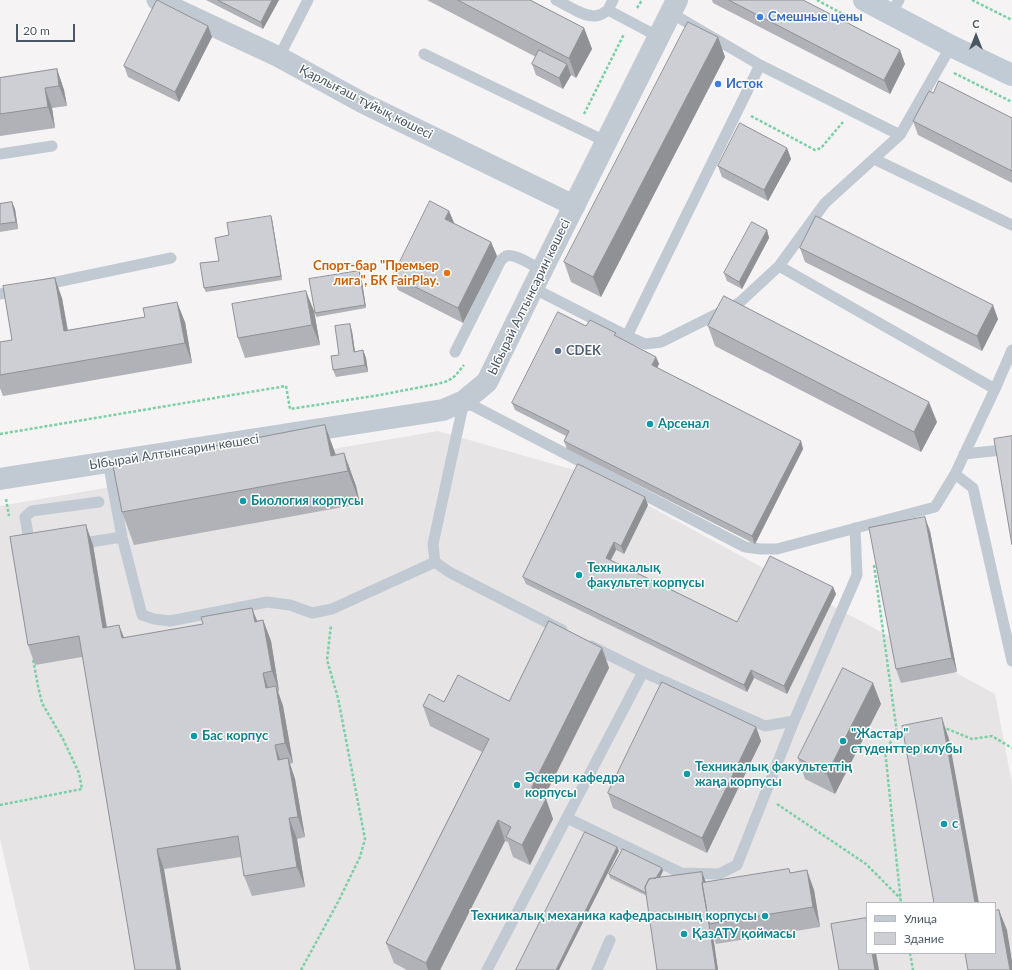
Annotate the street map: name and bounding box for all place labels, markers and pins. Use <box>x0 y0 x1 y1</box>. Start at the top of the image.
place label: Смешные цены <box>768 9 863 25</box>
marker: Смешные цены <box>755 12 765 22</box>
place label: Исток <box>726 76 763 92</box>
marker: Исток <box>713 79 723 89</box>
place label: Спорт-бар "Премьер лига", БК FairPlay. <box>313 258 439 289</box>
marker: Спорт-бар "Премьер лига", БК FairPlay. <box>442 268 452 278</box>
place label: CDEK <box>566 343 601 359</box>
marker: CDEK <box>553 346 563 356</box>
place label: Арсенал <box>658 416 709 432</box>
marker: Арсенал <box>645 419 655 429</box>
place label: Биология корпусы <box>251 493 364 509</box>
marker: Биология корпусы <box>238 496 248 506</box>
place label: Техникалық факультет корпусы <box>587 560 704 591</box>
marker: Техникалық факультет корпусы <box>574 570 584 580</box>
place label: "Жастар" студенттер клубы <box>851 726 962 757</box>
place label: Бас корпус <box>202 728 268 744</box>
marker: Бас корпус <box>189 731 199 741</box>
marker: "Жастар" студенттер клубы <box>838 736 848 746</box>
place label: Техникалық факультеттің жаңа корпусы <box>695 759 852 790</box>
marker: Техникалық факультеттің жаңа корпусы <box>682 769 692 779</box>
place label: Әскери кафедра корпусы <box>525 770 625 801</box>
marker: Әскери кафедра корпусы <box>512 780 522 790</box>
place label: с <box>952 816 958 832</box>
marker: с <box>939 819 949 829</box>
place label: Техникалық механика кафедрасының корпусы <box>471 908 757 924</box>
marker: Техникалық механика кафедрасының корпусы <box>760 911 770 921</box>
place label: ҚазАТУ қоймасы <box>692 926 796 942</box>
marker: ҚазАТУ қоймасы <box>679 929 689 939</box>

